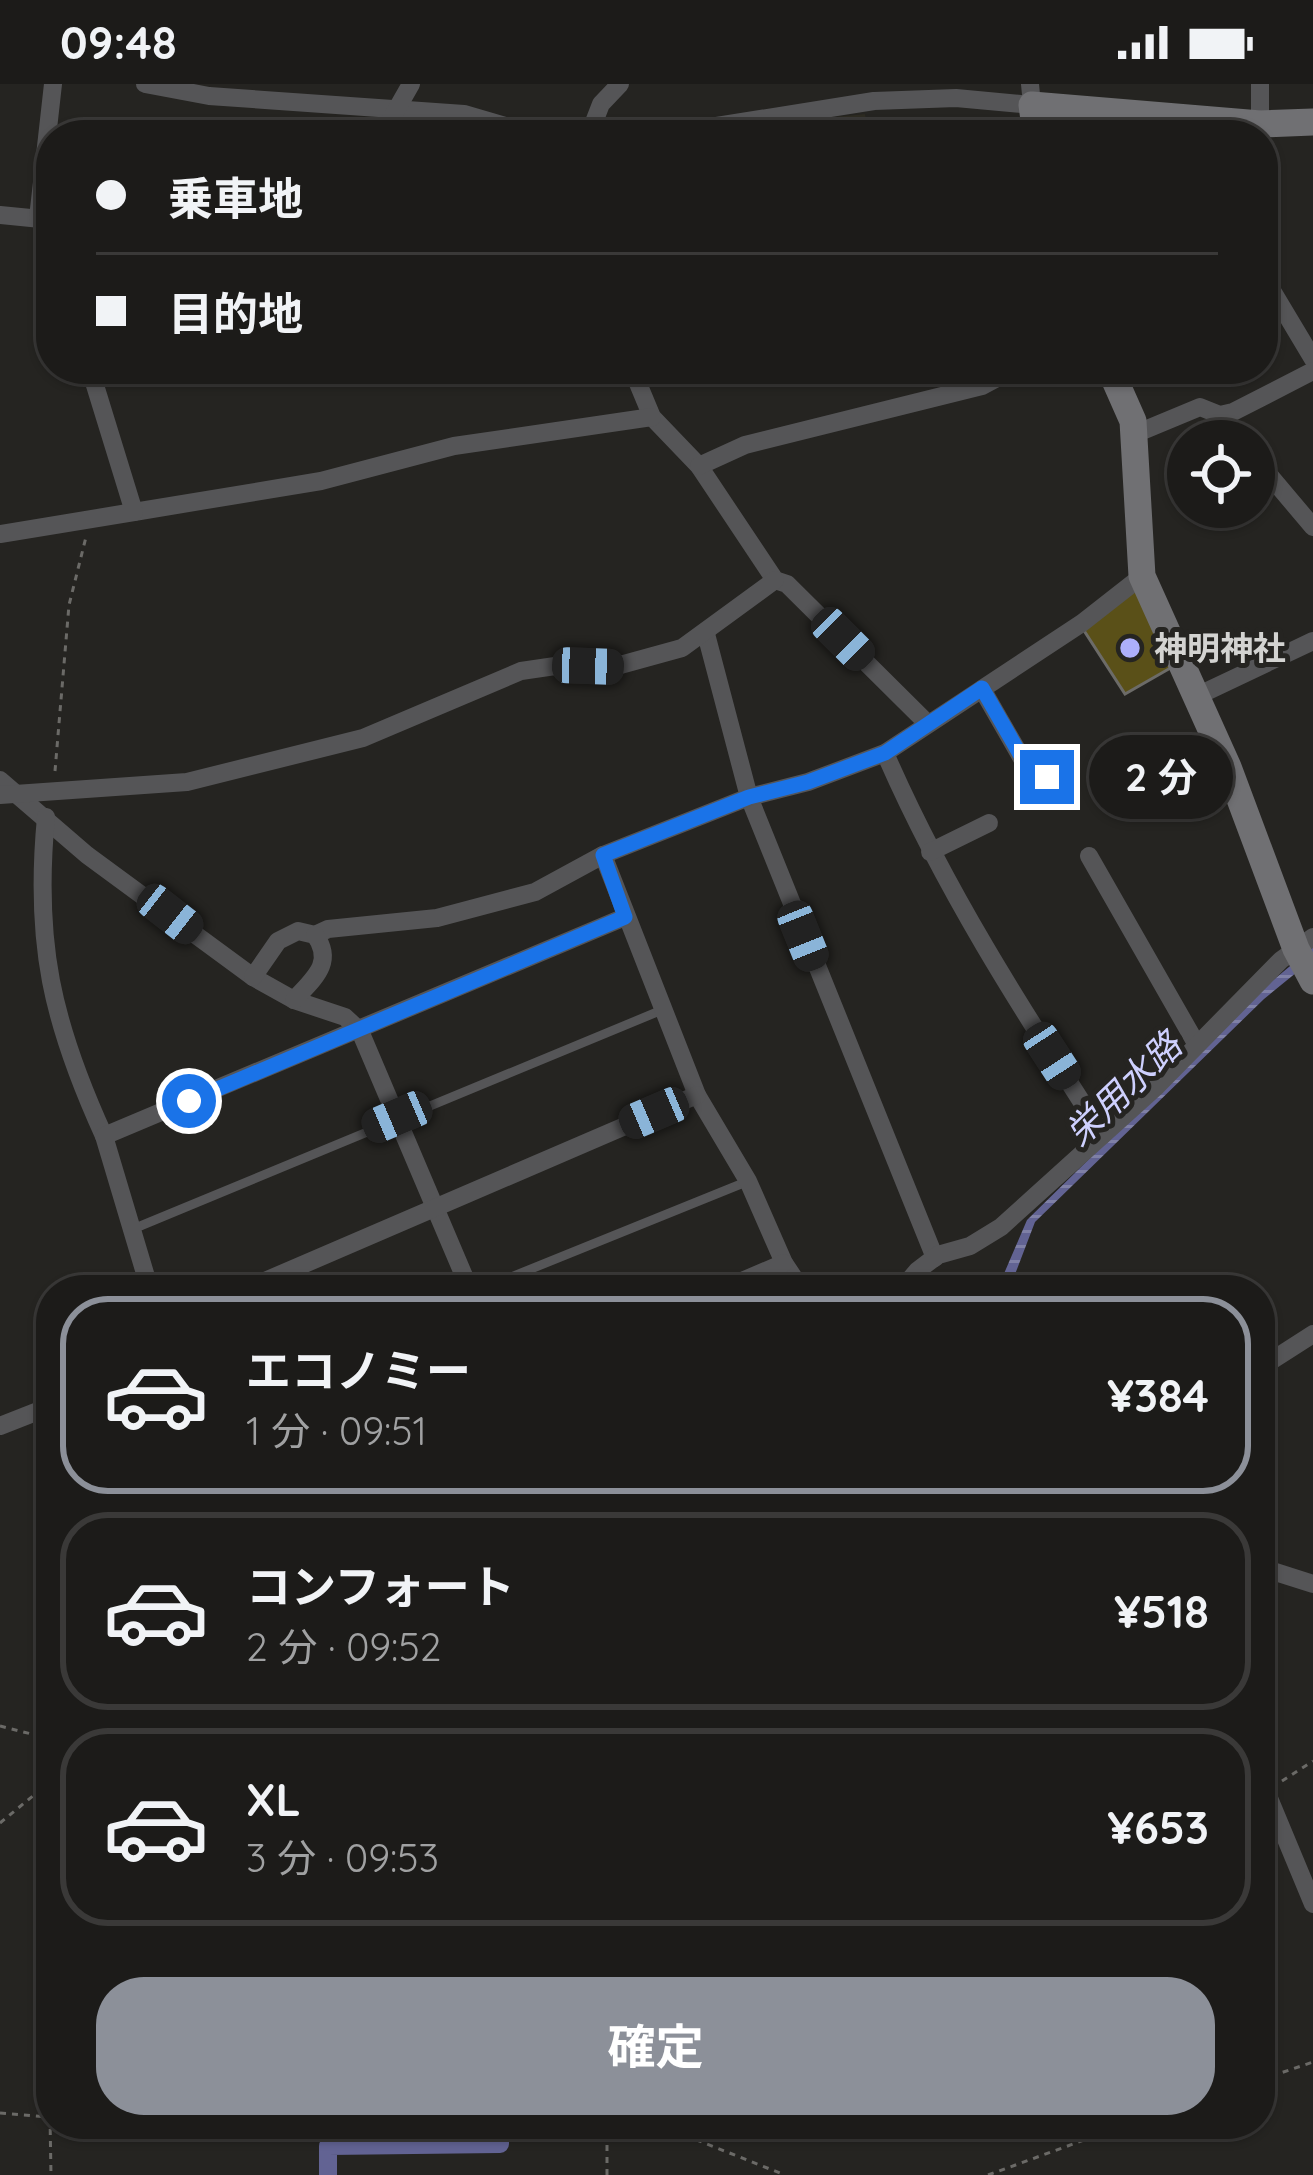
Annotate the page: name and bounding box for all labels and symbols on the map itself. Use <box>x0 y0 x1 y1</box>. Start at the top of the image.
car <box>805 601 881 677</box>
place label: 神明神社 <box>1154 627 1286 668</box>
marker: 神明神社 <box>1117 635 1143 661</box>
car <box>551 647 625 685</box>
callout: 2 分 <box>1089 735 1233 819</box>
route end <box>1020 750 1074 804</box>
car <box>131 878 209 950</box>
car <box>773 896 833 976</box>
car <box>1017 1016 1087 1096</box>
water label: 栄用水路 <box>1055 1020 1192 1155</box>
route start <box>162 1074 216 1128</box>
car <box>614 1082 694 1144</box>
car <box>357 1086 437 1148</box>

